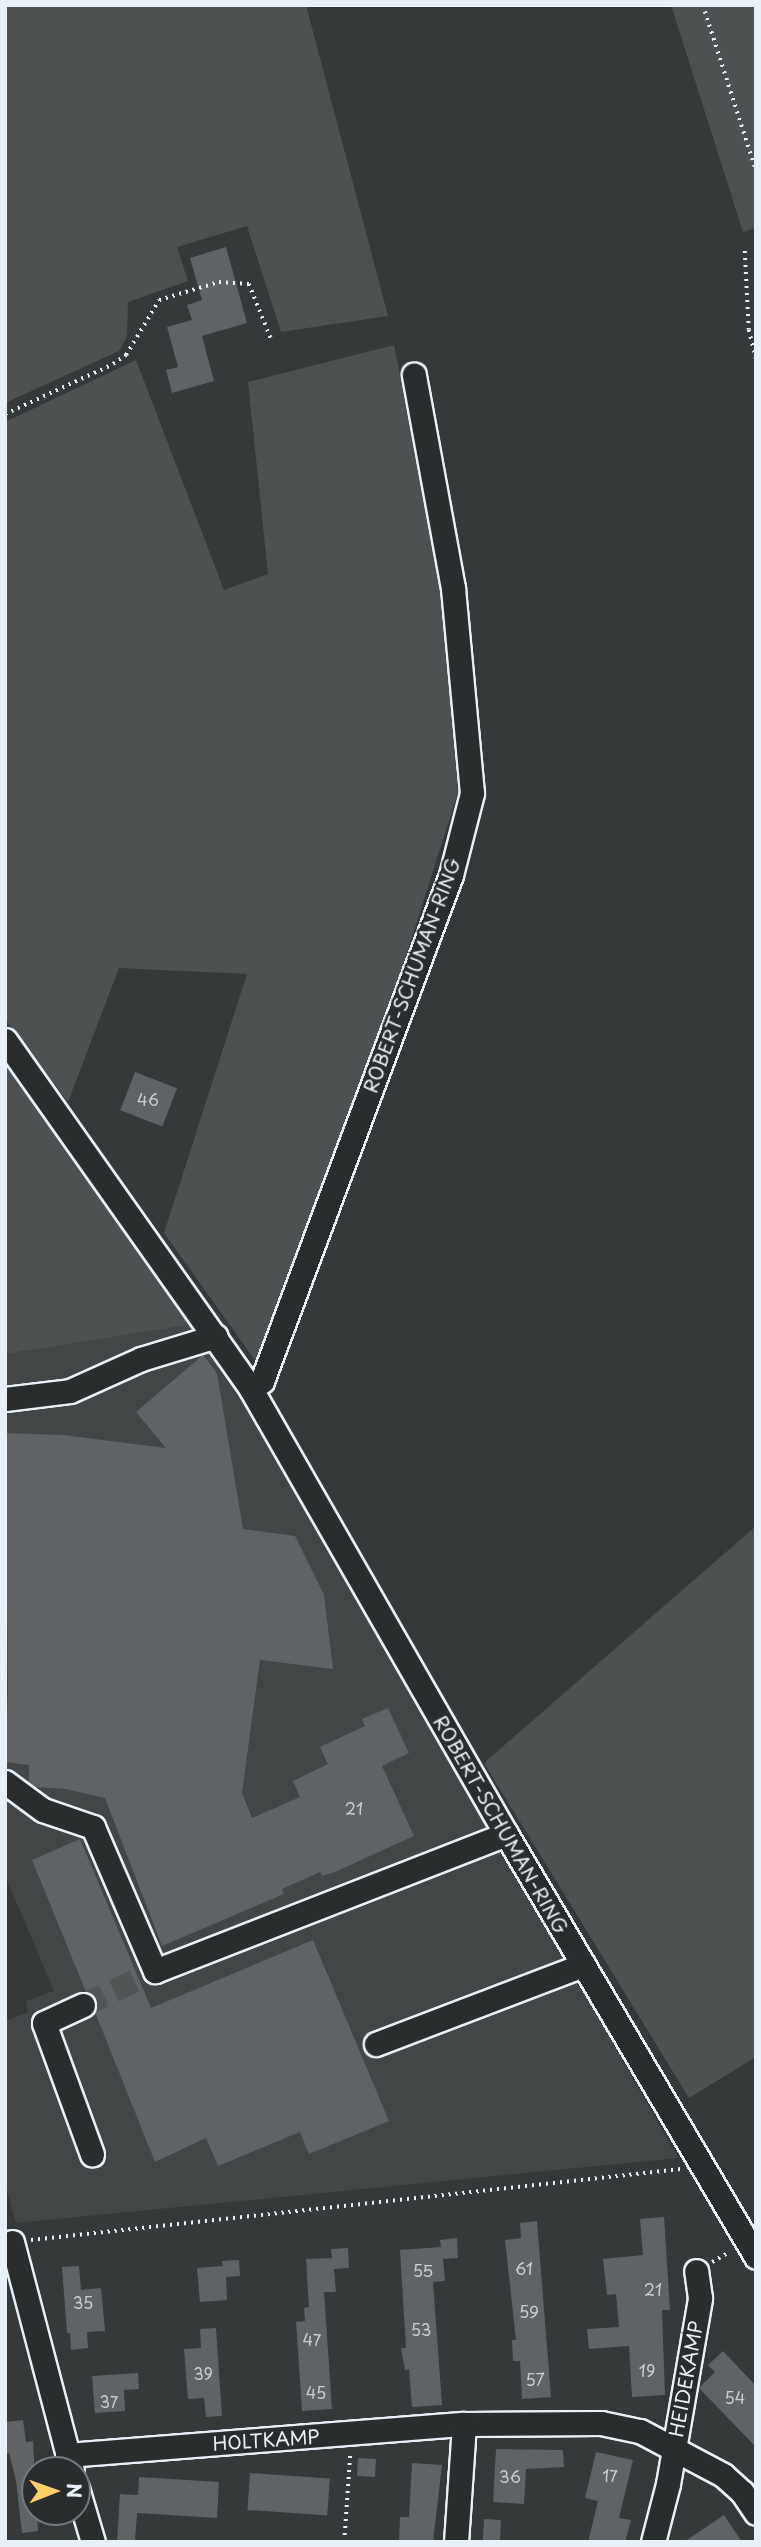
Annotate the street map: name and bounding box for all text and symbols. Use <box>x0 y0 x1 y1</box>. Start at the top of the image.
street label: ROBERT-SCHUMAN-RING <box>359 854 465 1096</box>
house number: 46 <box>137 1089 159 1109</box>
street label: ROBERT-SCHUMAN-RING <box>429 1712 573 1938</box>
house number: 21 <box>345 1798 363 1818</box>
house number: 61 <box>515 2258 533 2278</box>
house number: 55 <box>413 2260 433 2280</box>
house number: 21 <box>644 2279 662 2299</box>
house number: 35 <box>73 2292 93 2312</box>
house number: 59 <box>519 2301 539 2321</box>
house number: 53 <box>411 2319 431 2339</box>
street label: HEIDEKAMP <box>665 2319 707 2439</box>
house number: 47 <box>303 2329 321 2349</box>
house number: 19 <box>639 2360 655 2380</box>
house number: 39 <box>193 2363 213 2383</box>
house number: 57 <box>525 2369 545 2389</box>
house number: 45 <box>306 2382 326 2402</box>
house number: 54 <box>725 2387 745 2407</box>
house number: 37 <box>100 2391 118 2411</box>
street label: HOLTKAMP <box>212 2425 320 2455</box>
north arrow <box>21 2456 91 2526</box>
house number: 17 <box>602 2465 618 2485</box>
house number: 36 <box>499 2466 521 2486</box>
text: N <box>61 2483 89 2498</box>

